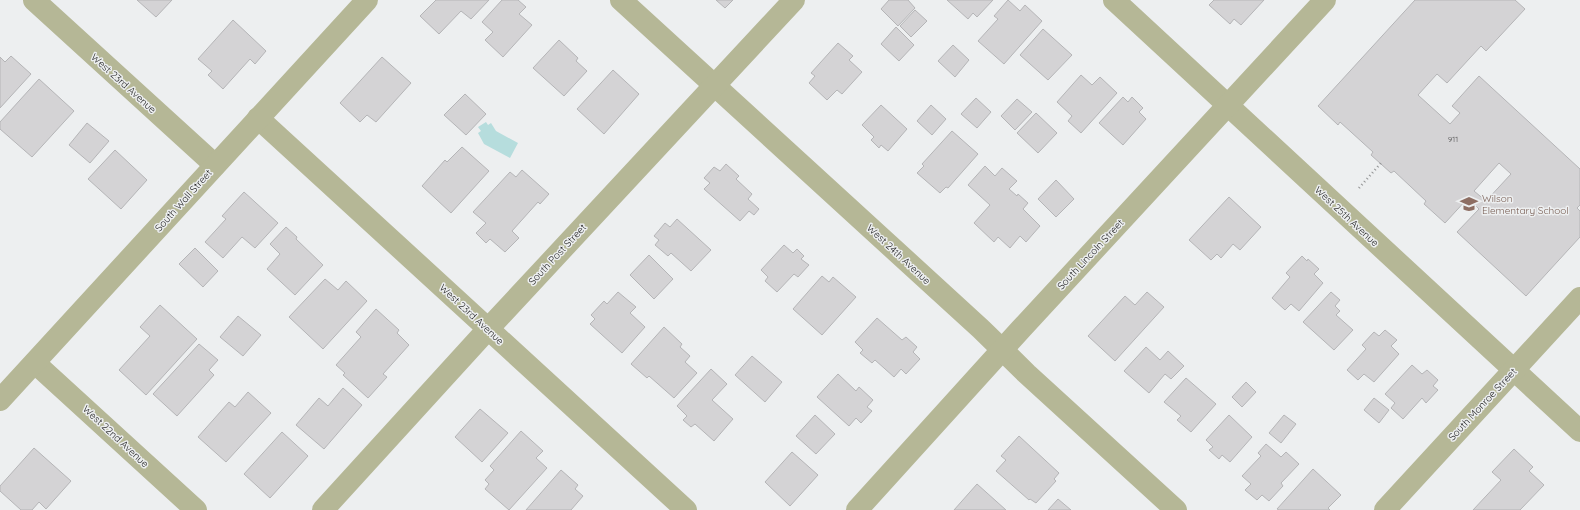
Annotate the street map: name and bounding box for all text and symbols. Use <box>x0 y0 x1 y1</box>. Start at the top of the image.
street label: West 23rd Avenue <box>88 51 159 116</box>
house number: 911 <box>1448 134 1458 144</box>
street label: South Wall Street <box>152 166 215 234</box>
street label: West 25th Avenue <box>1312 183 1382 250</box>
place label: Wilson Elementary School <box>1482 192 1569 217</box>
school or university icon: Wilson Elementary School <box>1459 194 1479 214</box>
street label: South Lincoln Street <box>1054 216 1127 292</box>
street label: South Post Street <box>526 221 590 288</box>
street label: West 24th Avenue <box>864 221 934 288</box>
street label: West 23rd Avenue <box>437 281 507 348</box>
street label: South Monroe Street <box>1445 365 1520 443</box>
street label: West 22nd Avenue <box>80 402 152 471</box>

